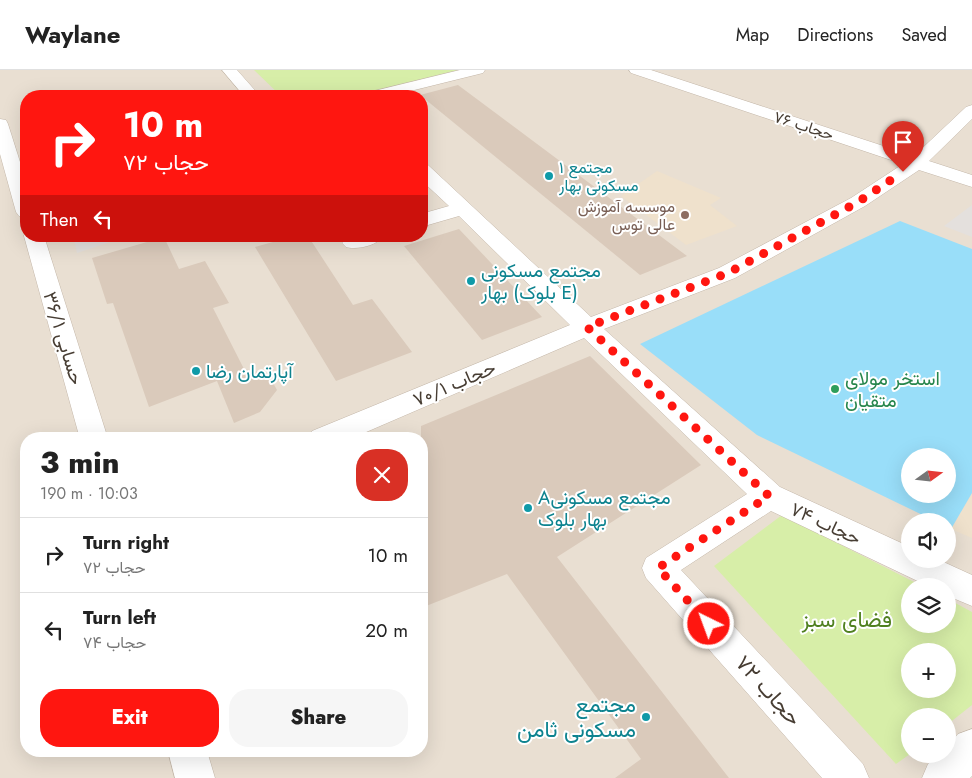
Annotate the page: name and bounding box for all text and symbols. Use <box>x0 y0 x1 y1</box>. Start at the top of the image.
text: Waylane <box>25 17 120 52</box>
text: Map <box>736 22 769 48</box>
text: Directions <box>797 22 873 48</box>
text: Saved <box>901 22 947 48</box>
text: 10 m <box>123 100 203 150</box>
street label: حجاب ۷۶ <box>771 105 837 146</box>
icon: right <box>40 110 105 175</box>
pin <box>882 121 924 172</box>
icon: arrive <box>889 128 917 156</box>
text: حجاب ۷۲ <box>123 146 209 178</box>
place label: ۱ مجتمع مسکونی بهار <box>558 156 638 197</box>
marker: ۱ مجتمع مسکونی بهار <box>543 170 555 182</box>
place label: موسسه آموزش عالی توس <box>578 195 675 236</box>
icon: left <box>89 205 117 233</box>
text: Then <box>40 206 79 233</box>
marker: موسسه آموزش عالی توس <box>679 209 691 221</box>
place label: مجتمع مسکونی بهار (بلوک E) <box>480 257 601 306</box>
marker: مجتمع مسکونی بهار (بلوک E) <box>465 275 477 287</box>
street label: حسابی ۳۶/۱ <box>37 288 90 388</box>
street label: حجاب ۷۰/۱ <box>409 354 500 413</box>
place label: آپارتمان رضا <box>206 358 294 385</box>
marker: آپارتمان رضا <box>190 365 202 377</box>
place label: استخر مولای متقیان <box>845 365 940 414</box>
marker: استخر مولای متقیان <box>829 383 841 395</box>
text: 3 min <box>40 441 119 484</box>
north arrow <box>901 448 956 502</box>
map controls <box>901 448 956 763</box>
button: close <box>356 449 408 501</box>
text: 190 m · 10:03 <box>40 482 138 505</box>
place label: Aمجتمع مسکونی بهار بلوک <box>538 484 671 533</box>
street label: حجاب ۷۴ <box>786 495 865 552</box>
marker: Aمجتمع مسکونی بهار بلوک <box>522 502 534 514</box>
button: sound <box>901 513 956 568</box>
text: Turn right <box>83 529 169 556</box>
icon: right <box>40 541 68 569</box>
text: 10 m <box>368 542 408 569</box>
text: حجاب ۷۲ <box>83 556 145 579</box>
button: layers <box>901 578 956 633</box>
position arrow <box>682 597 734 649</box>
park label: فضای سبز <box>801 603 892 635</box>
text: Turn left <box>83 604 156 631</box>
icon: left <box>40 616 68 644</box>
text: 20 m <box>365 617 408 644</box>
text: حجاب ۷۴ <box>83 631 146 654</box>
button: + <box>901 643 956 698</box>
street label: حجاب ۷۲ <box>728 647 810 733</box>
place label: مجتمع مسکونی ثامن <box>517 688 636 745</box>
button: Exit <box>40 689 219 747</box>
button: Share <box>229 689 408 747</box>
button: − <box>901 708 956 763</box>
marker: مجتمع مسکونی ثامن <box>640 711 652 723</box>

